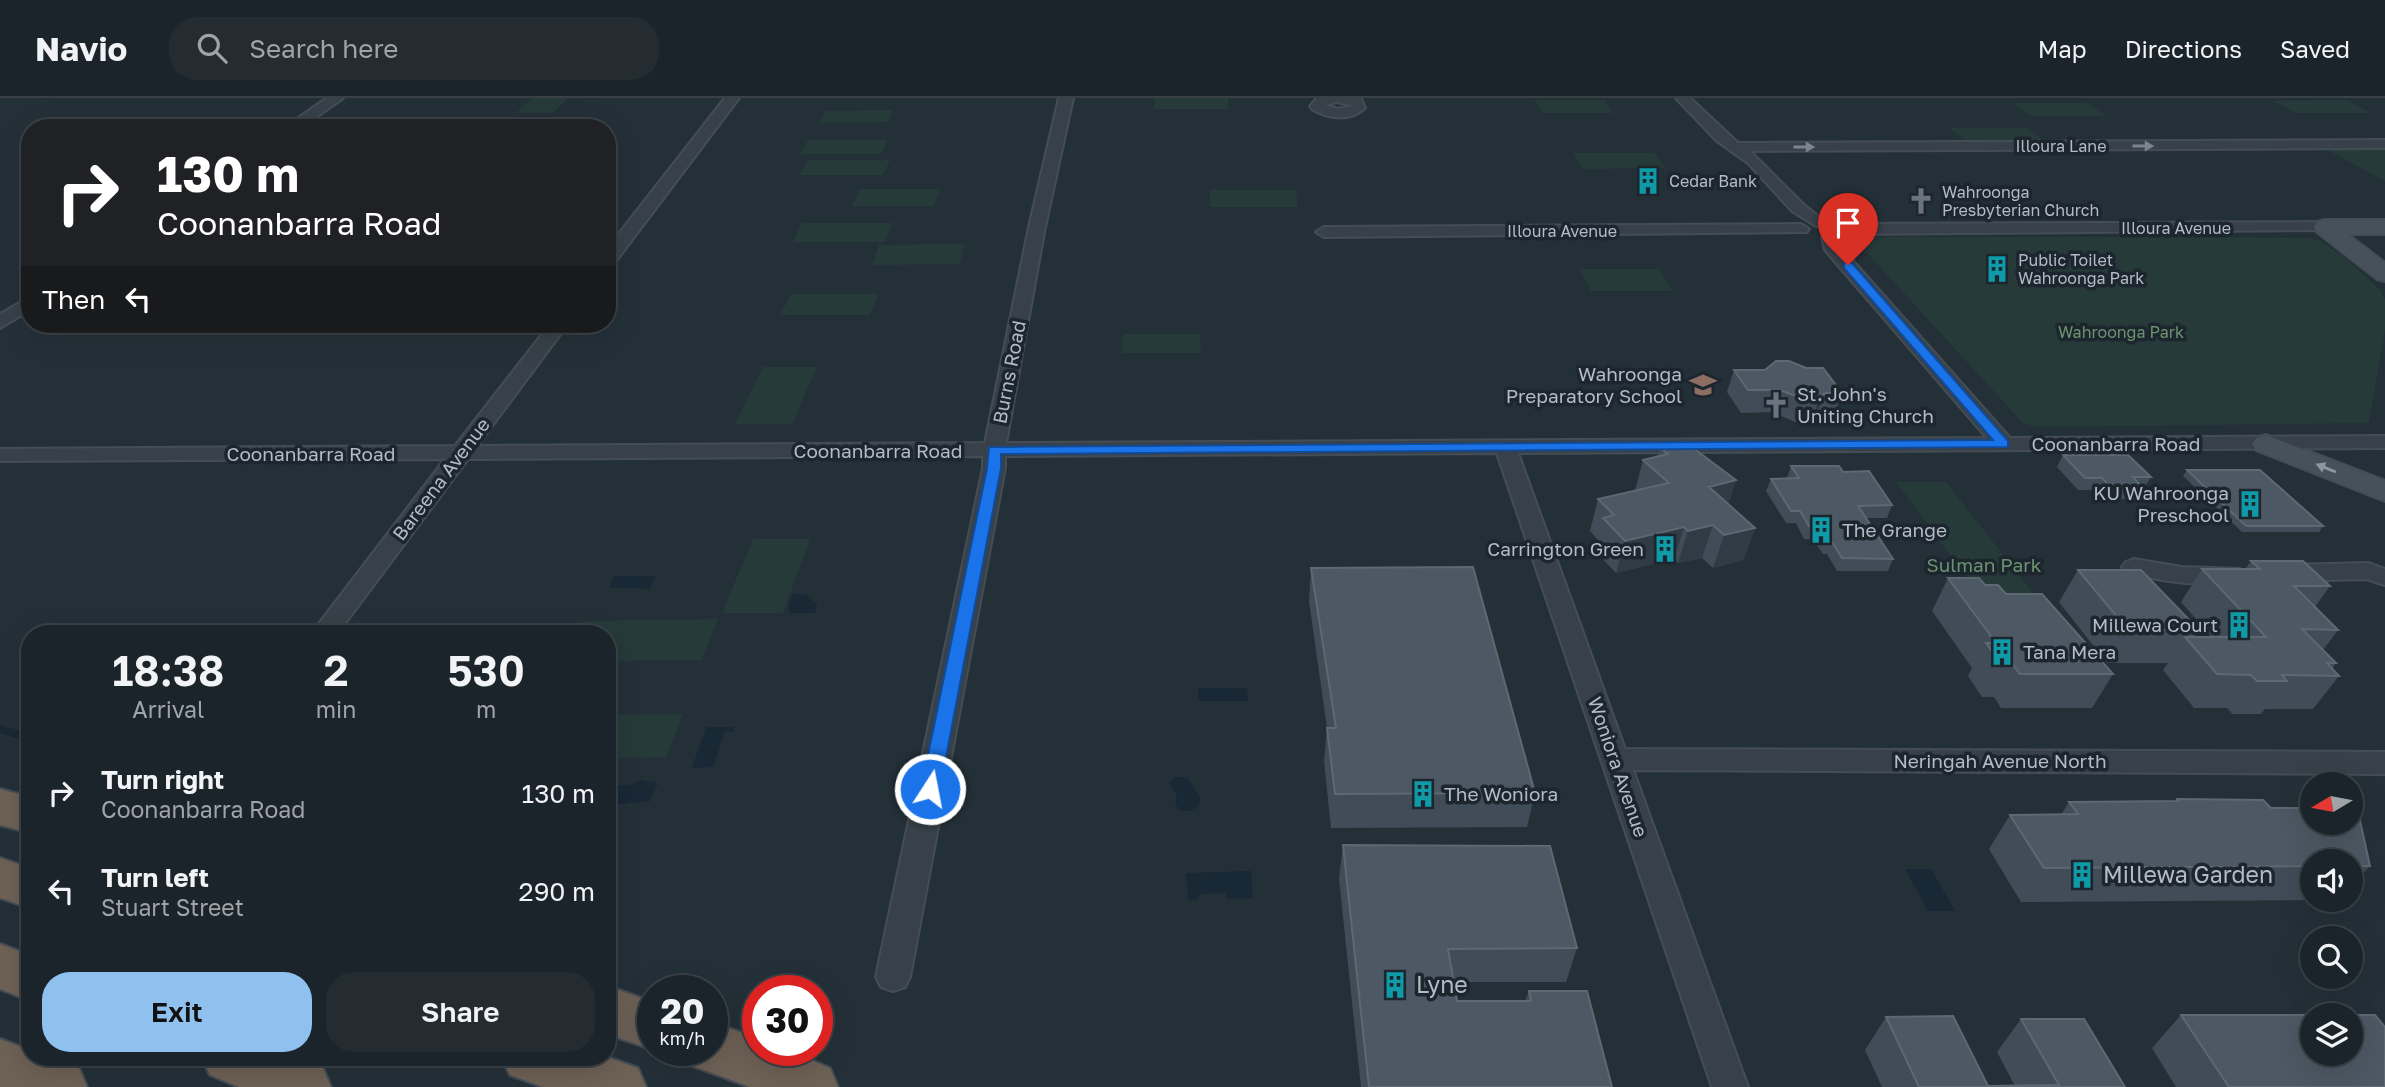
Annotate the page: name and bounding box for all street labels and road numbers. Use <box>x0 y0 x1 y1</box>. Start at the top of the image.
street label: Illoura Lane <box>2016 136 2106 156</box>
street label: Illoura Avenue <box>2121 218 2231 238</box>
street label: Illoura Avenue <box>1507 221 1617 241</box>
street label: Burns Road <box>987 318 1030 425</box>
street label: Bareena Avenue <box>387 413 494 544</box>
street label: Coonanbarra Road <box>2032 432 2200 455</box>
street label: Coonanbarra Road <box>794 439 962 462</box>
street label: Coonanbarra Road <box>227 442 395 465</box>
street label: Woniora Avenue <box>1584 694 1653 840</box>
street label: Neringah Avenue North <box>1893 749 2107 772</box>

